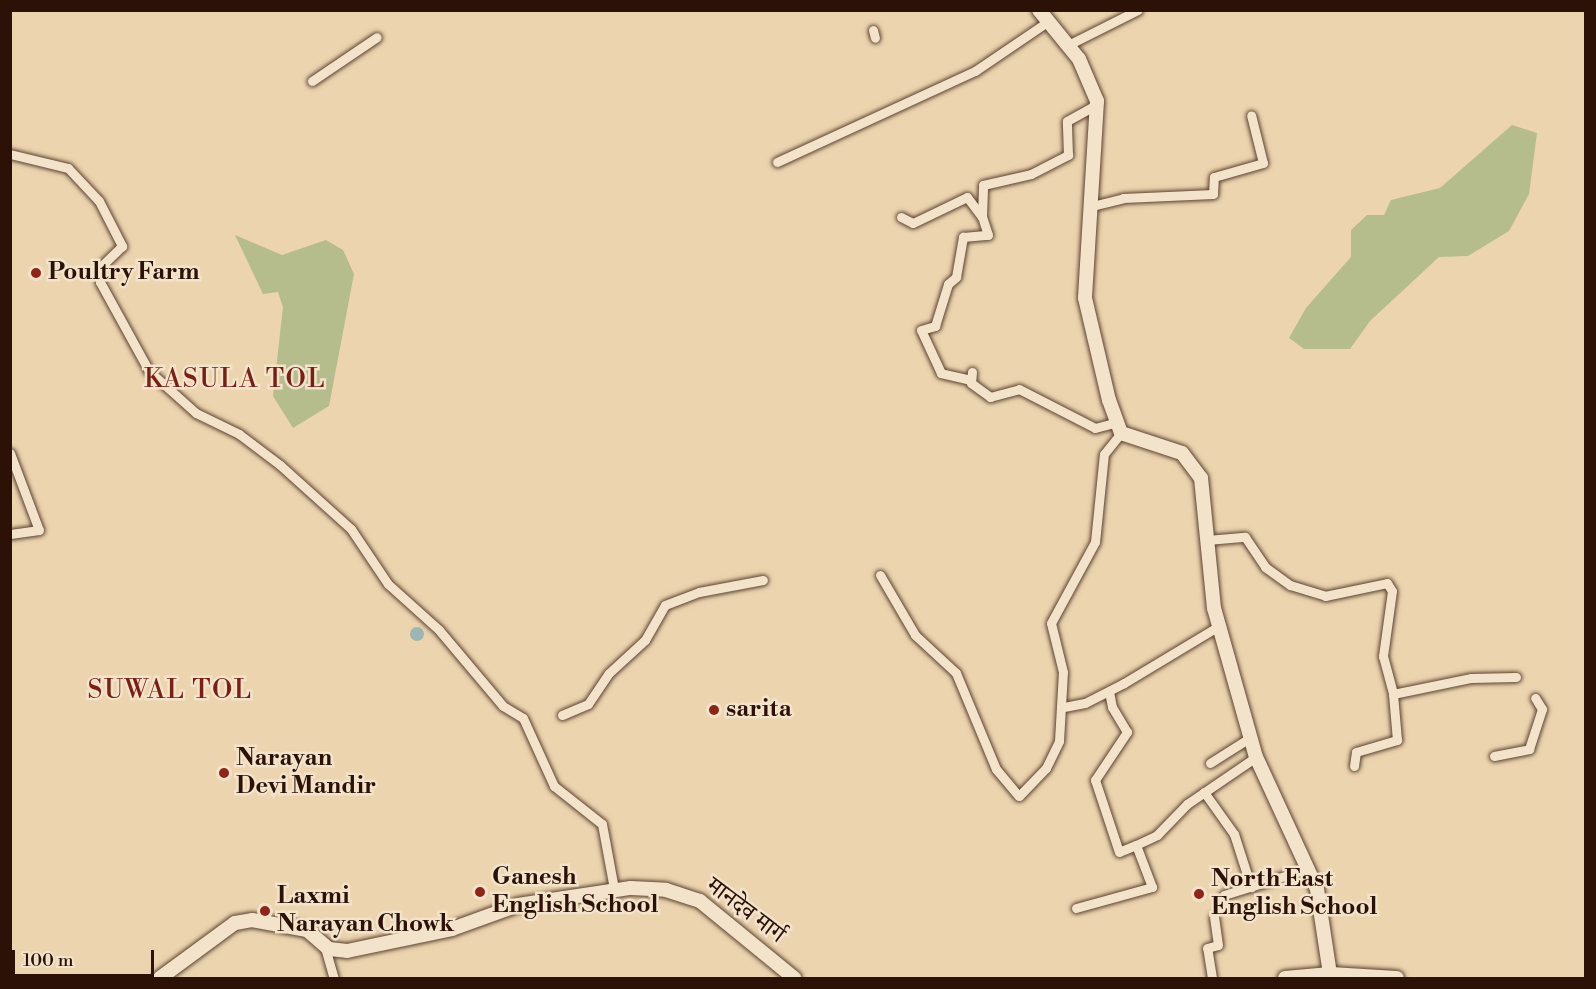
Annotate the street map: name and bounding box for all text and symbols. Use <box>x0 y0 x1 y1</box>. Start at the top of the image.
place label: Poultry Farm <box>48 259 200 287</box>
marker: Poultry Farm <box>29 266 43 280</box>
district label: KASULA TOL <box>144 364 326 396</box>
district label: SUWAL TOL <box>87 675 253 707</box>
place label: sarita <box>726 696 792 724</box>
marker: sarita <box>707 703 721 717</box>
place label: Narayan Devi Mandir <box>236 745 376 801</box>
marker: Narayan Devi Mandir <box>217 766 231 780</box>
place label: Ganesh English School <box>492 864 659 920</box>
place label: North East English School <box>1211 866 1378 922</box>
street label: मानदेव मार्ग <box>700 872 790 950</box>
place label: Laxmi Narayan Chowk <box>277 883 454 939</box>
marker: Ganesh English School <box>473 885 487 899</box>
marker: North East English School <box>1192 887 1206 901</box>
marker: Laxmi Narayan Chowk <box>258 904 272 918</box>
scale bar <box>15 938 158 976</box>
text: 100 m <box>23 949 74 972</box>

